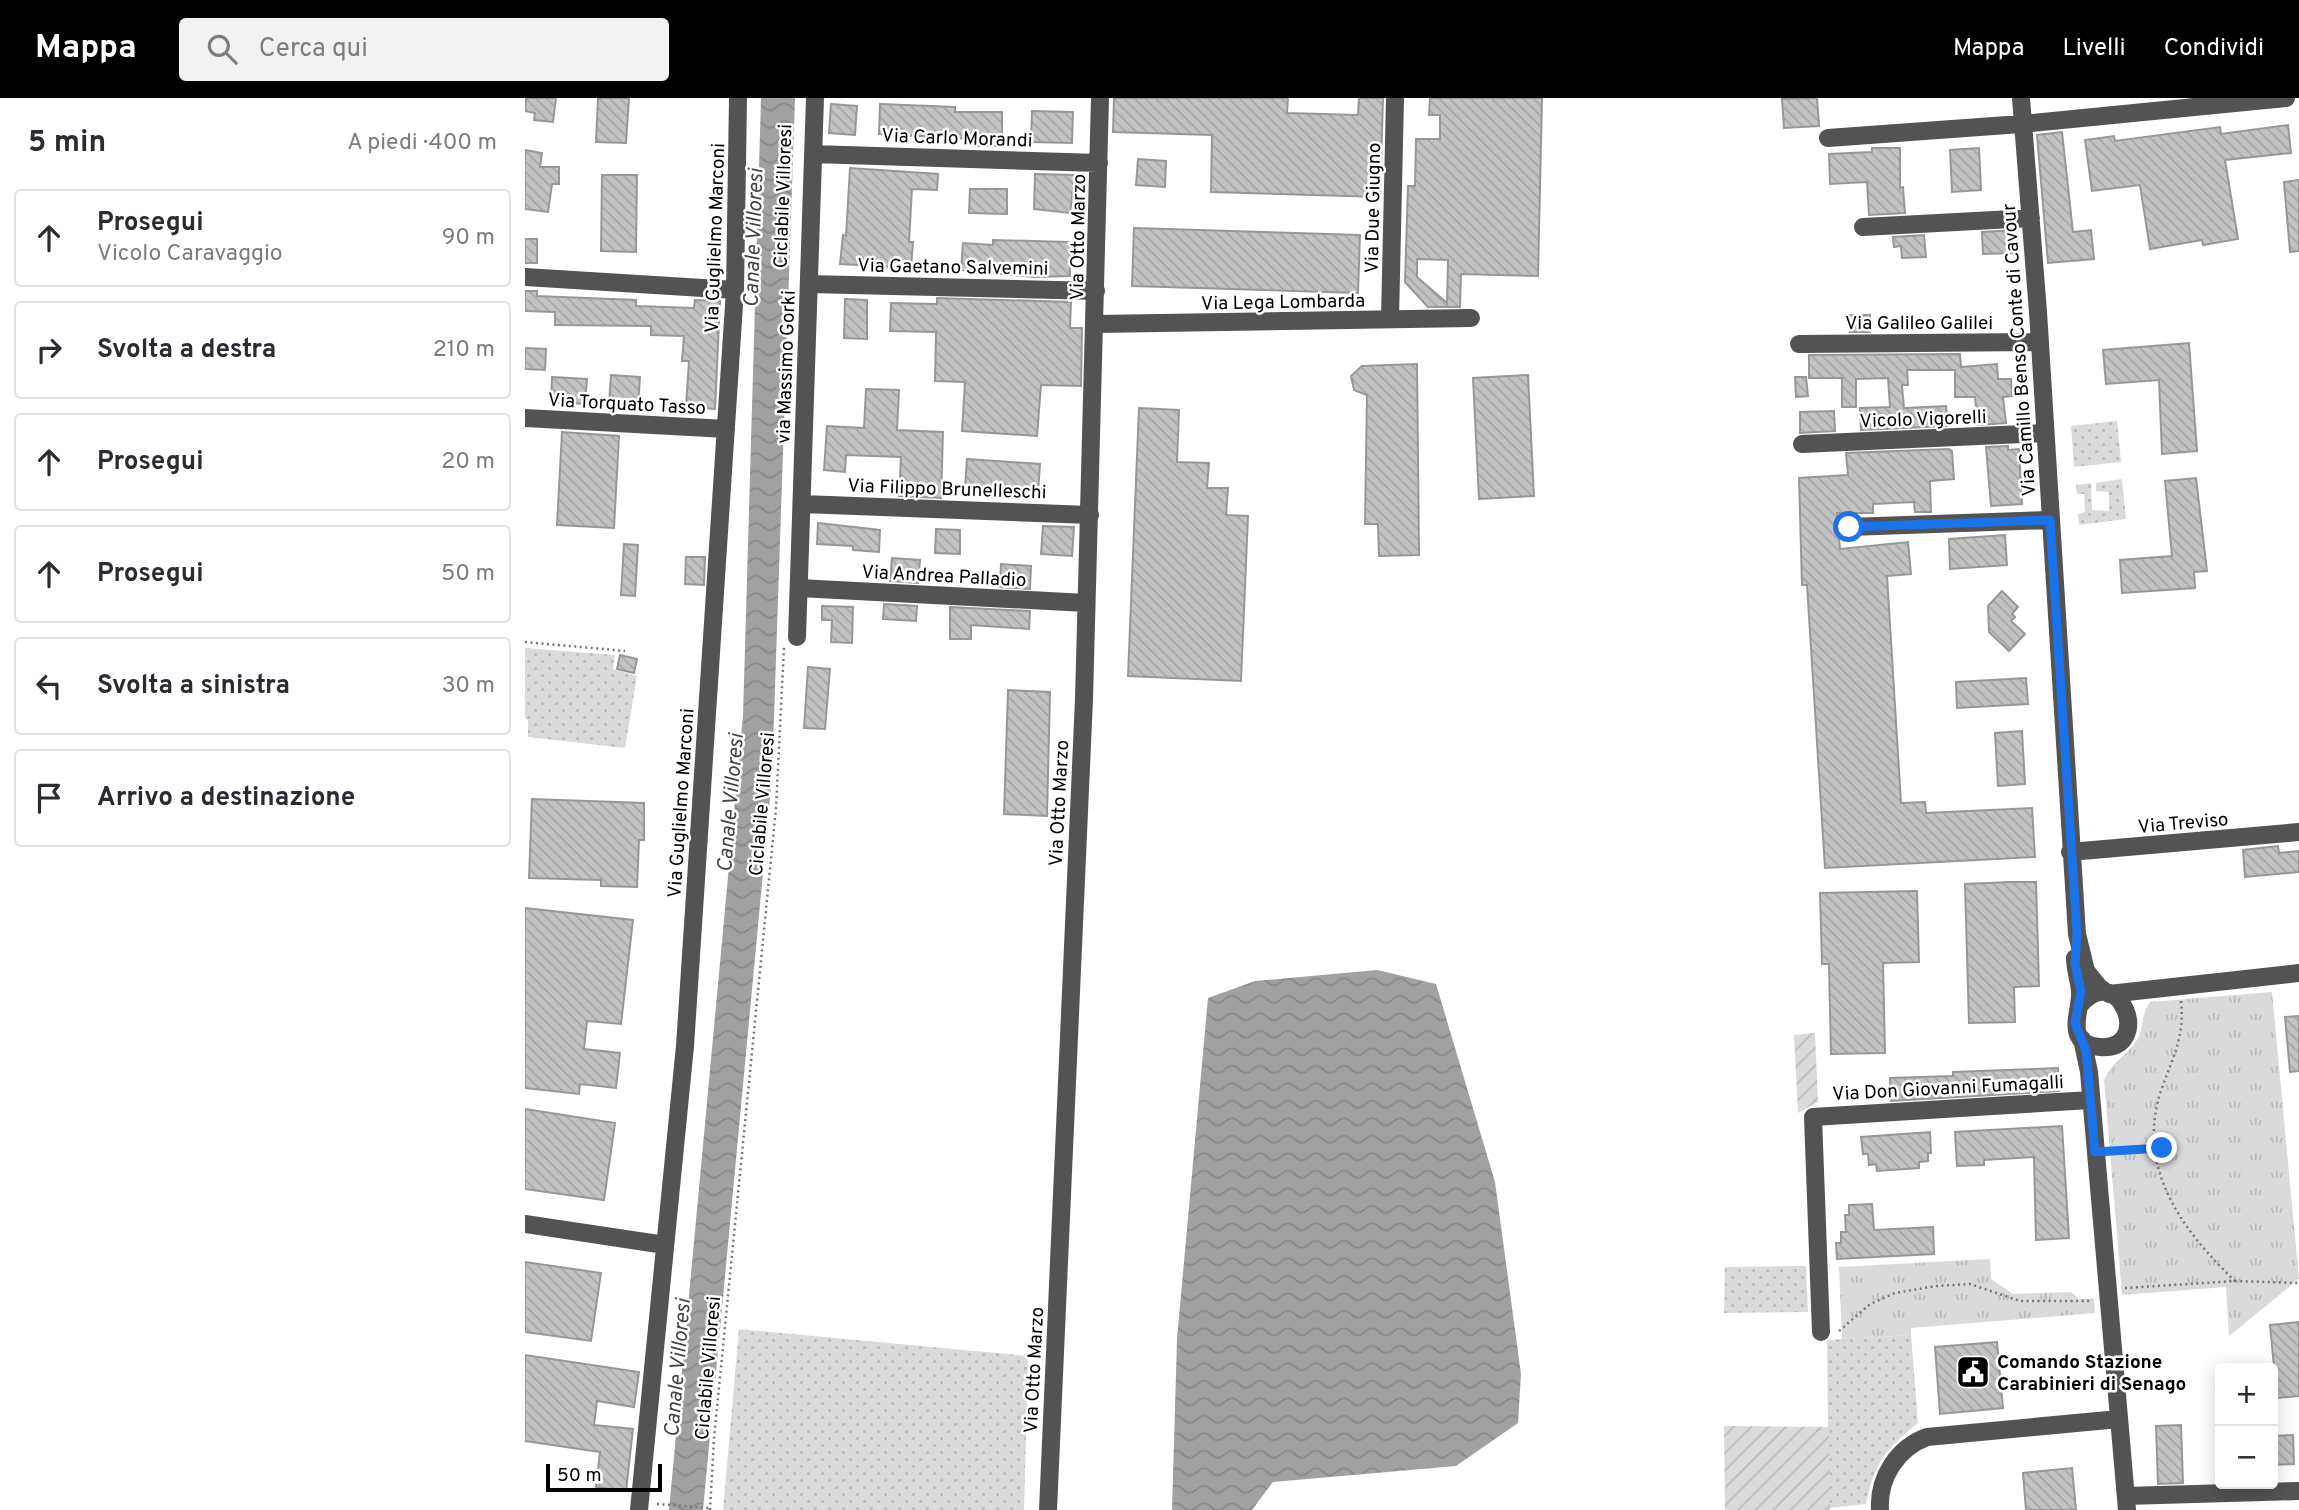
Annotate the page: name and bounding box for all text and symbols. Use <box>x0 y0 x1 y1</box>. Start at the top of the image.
search box <box>179 18 669 81</box>
text: Mappa <box>35 28 137 70</box>
icon: search <box>203 30 241 68</box>
text: Cerca qui <box>259 33 368 66</box>
text: Mappa <box>1953 34 2024 64</box>
text: Livelli <box>2062 34 2126 64</box>
text: Condividi <box>2164 34 2264 64</box>
street label: Ciclabile Villoresi <box>769 124 799 269</box>
street label: Via Carlo Morandi <box>881 124 1033 154</box>
text: 5 min <box>28 125 106 162</box>
text: A piedi · 400 m <box>347 129 497 158</box>
street label: Via Due Giugno <box>1361 142 1387 274</box>
street label: Via Guglielmo Marconi <box>701 143 731 333</box>
water label: Canale Villoresi <box>739 166 770 308</box>
street label: Via Otto Marzo <box>1066 174 1092 301</box>
street label: Via Camillo Benso Conte di Cavour <box>1998 202 2042 497</box>
text: Prosegui <box>97 207 204 240</box>
icon: ahead <box>30 219 68 257</box>
text: 90 m <box>442 224 495 253</box>
text: Vicolo Caravaggio <box>97 240 283 269</box>
street label: Via Gaetano Salvemini <box>857 254 1049 282</box>
street label: via Massimo Gorki <box>772 290 802 444</box>
street label: Via Lega Lombarda <box>1201 290 1365 316</box>
street label: Via Galileo Galilei <box>1845 312 1993 336</box>
icon: right <box>30 331 68 369</box>
text: Svolta a destra <box>97 334 276 367</box>
text: 210 m <box>433 336 495 365</box>
street label: Via Torquato Tasso <box>547 389 707 421</box>
street label: Vicolo Vigorelli <box>1859 406 1987 434</box>
icon: ahead <box>30 443 68 481</box>
text: Prosegui <box>97 446 204 479</box>
text: 20 m <box>441 448 495 477</box>
street label: Via Filippo Brunelleschi <box>847 475 1047 505</box>
route start <box>1833 511 1864 542</box>
icon: ahead <box>30 555 68 593</box>
text: Prosegui <box>97 558 204 591</box>
text: 50 m <box>441 560 495 589</box>
street label: Via Andrea Palladio <box>861 561 1027 593</box>
icon: left <box>30 667 68 705</box>
text: Svolta a sinistra <box>97 670 290 703</box>
text: 30 m <box>442 672 495 701</box>
street label: Via Guglielmo Marconi <box>663 708 701 899</box>
water label: Canale Villoresi <box>712 731 751 873</box>
street label: Ciclabile Villoresi <box>745 731 781 877</box>
street label: Via Otto Marzo <box>1045 739 1075 867</box>
icon: arrive <box>30 779 68 817</box>
text: Arrivo a destinazione <box>97 782 355 815</box>
street label: Via Treviso <box>2137 808 2230 840</box>
street label: Via Don Giovanni Fumagalli <box>1832 1071 2065 1107</box>
route end <box>2146 1132 2177 1163</box>
street label: Ciclabile Villoresi <box>691 1295 727 1441</box>
water label: Canale Villoresi <box>659 1296 698 1438</box>
street label: Via Otto Marzo <box>1020 1306 1050 1434</box>
place label: Comando Stazione Carabinieri di Senago <box>1997 1351 2186 1397</box>
public building icon: Comando Stazione Carabinieri di Senago <box>1954 1353 1992 1391</box>
map controls <box>2215 1363 2278 1489</box>
button: + <box>2215 1363 2278 1426</box>
button: − <box>2215 1426 2278 1489</box>
scale bar <box>546 1461 661 1493</box>
text: 50 m <box>557 1464 602 1488</box>

